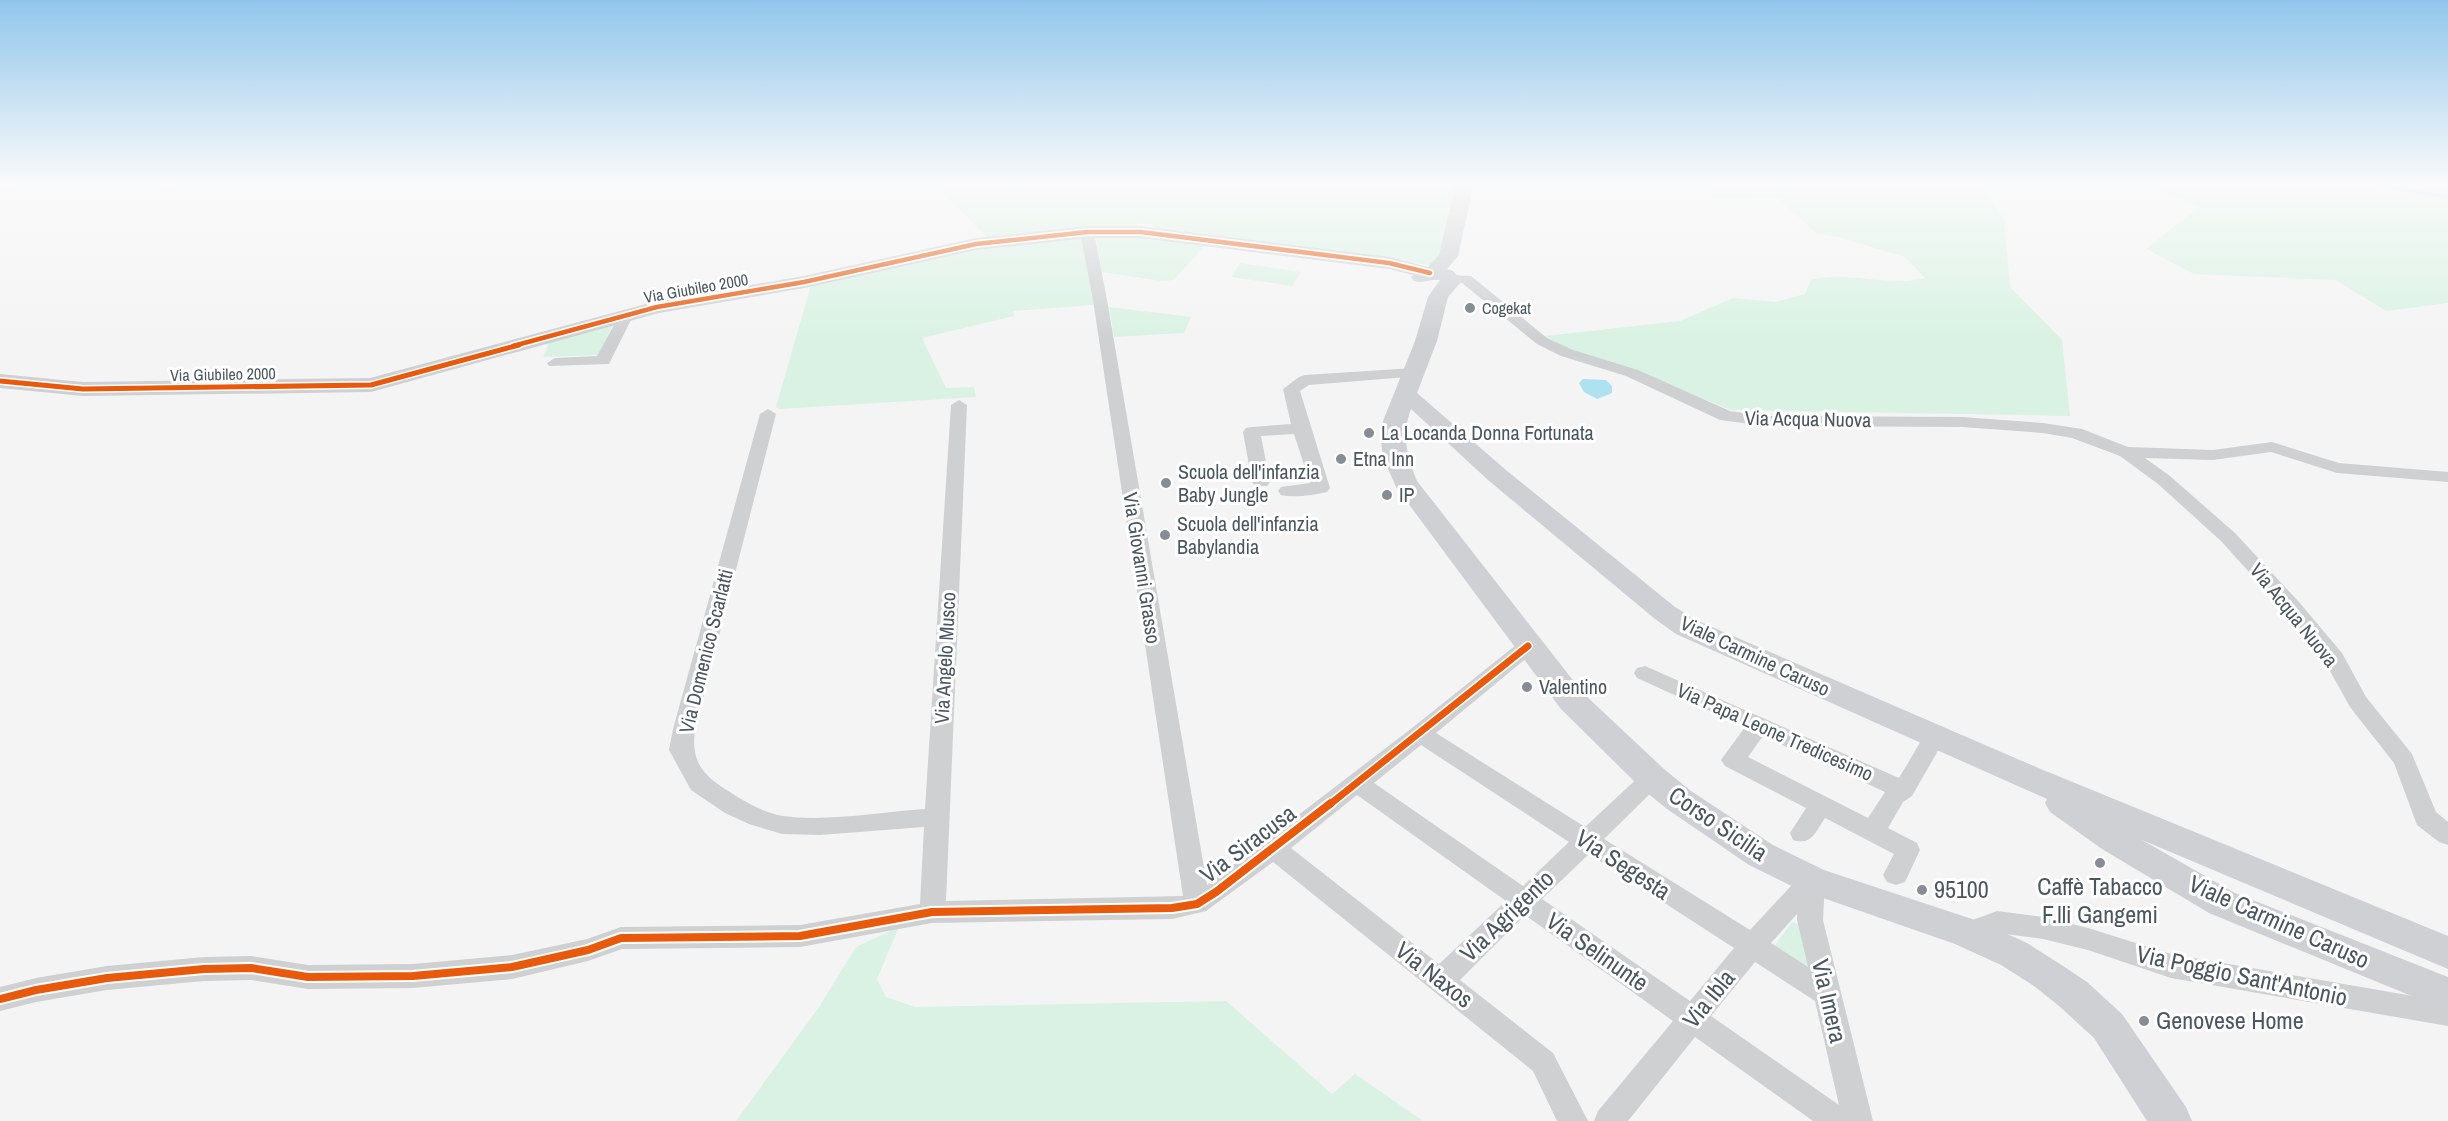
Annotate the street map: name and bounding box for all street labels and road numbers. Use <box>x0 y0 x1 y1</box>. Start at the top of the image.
street label: Via Giubileo 2000 <box>642 268 750 308</box>
street label: Via Giubileo 2000 <box>170 362 276 386</box>
street label: Via Acqua Nuova <box>1745 404 1871 433</box>
street label: Via Giovanni Grasso <box>1117 490 1168 646</box>
street label: Via Acqua Nuova <box>2244 557 2345 672</box>
street label: Via Domenico Scarlatti <box>672 566 739 736</box>
street label: Via Angelo Musco <box>928 591 961 725</box>
street label: Viale Carmine Caruso <box>1676 609 1834 702</box>
street label: Via Papa Leone Tredicesimo <box>1673 676 1878 787</box>
street label: Corso Sicilia <box>1663 778 1774 868</box>
street label: Via Siracusa <box>1193 797 1302 890</box>
street label: Via Segesta <box>1570 822 1677 907</box>
street label: Via Agrigento <box>1452 862 1560 968</box>
street label: Viale Carmine Caruso <box>2184 867 2375 975</box>
street label: Via Selinunte <box>1540 904 1655 998</box>
street label: Via Naxos <box>1389 934 1480 1015</box>
street label: Via Poggio Sant'Antonio <box>2134 937 2351 1013</box>
street label: Via Imera <box>1805 956 1855 1046</box>
street label: Via Ibla <box>1675 962 1742 1034</box>

